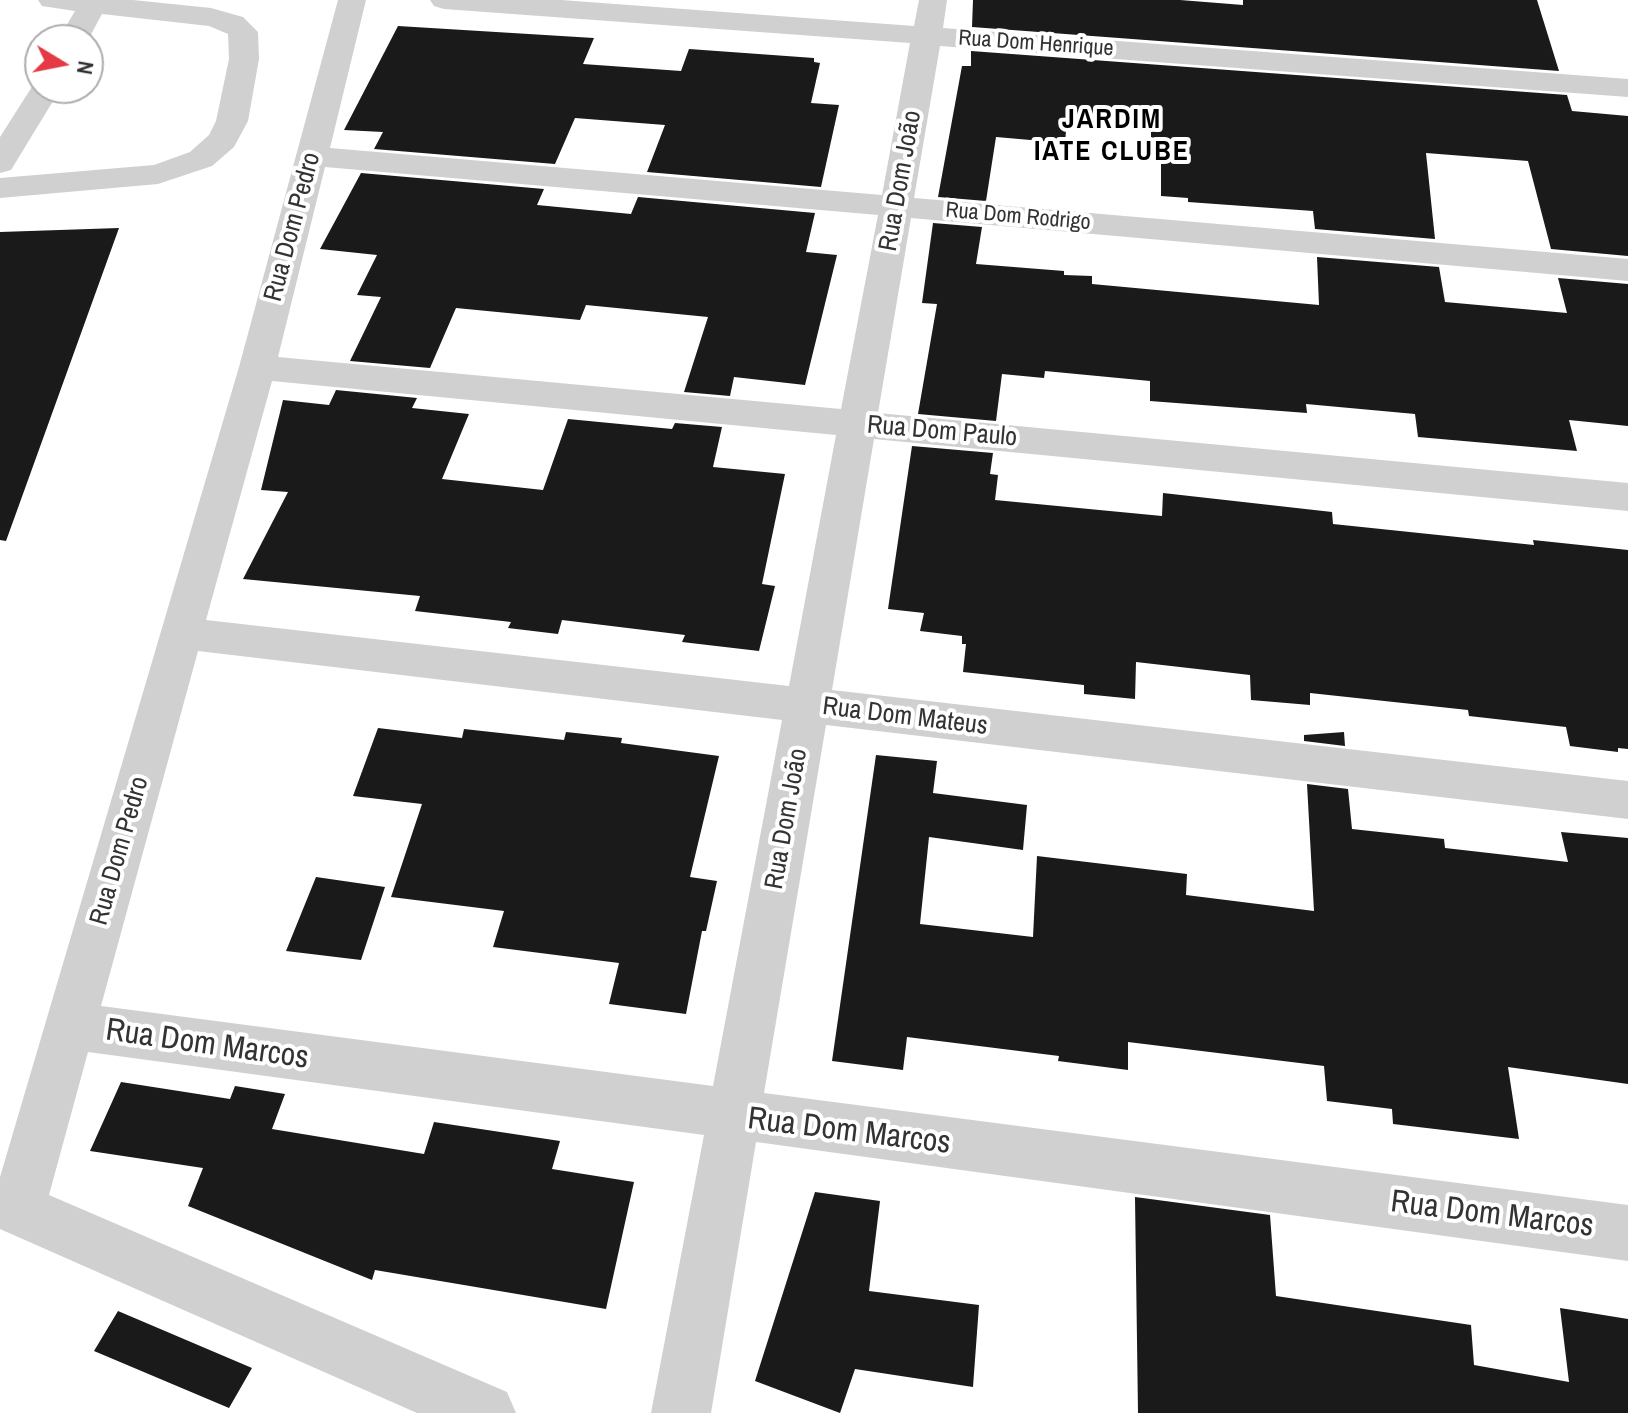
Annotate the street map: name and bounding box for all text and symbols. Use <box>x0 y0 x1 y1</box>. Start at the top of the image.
north arrow <box>24 24 104 104</box>
street label: Rua Dom Henrique <box>958 25 1114 63</box>
text: N <box>70 59 102 77</box>
district label: JARDIM IATE CLUBE <box>1034 103 1190 169</box>
street label: Rua Dom João <box>873 108 929 254</box>
street label: Rua Dom Pedro <box>258 149 328 305</box>
street label: Rua Dom Rodrigo <box>944 198 1092 236</box>
street label: Rua Dom Paulo <box>866 410 1018 454</box>
street label: Rua Dom Mateus <box>821 691 989 743</box>
street label: Rua Dom João <box>759 746 815 892</box>
street label: Rua Dom Pedro <box>84 773 156 929</box>
street label: Rua Dom Marcos <box>103 1012 311 1078</box>
street label: Rua Dom Marcos <box>745 1101 953 1163</box>
street label: Rua Dom Marcos <box>1388 1184 1596 1246</box>

